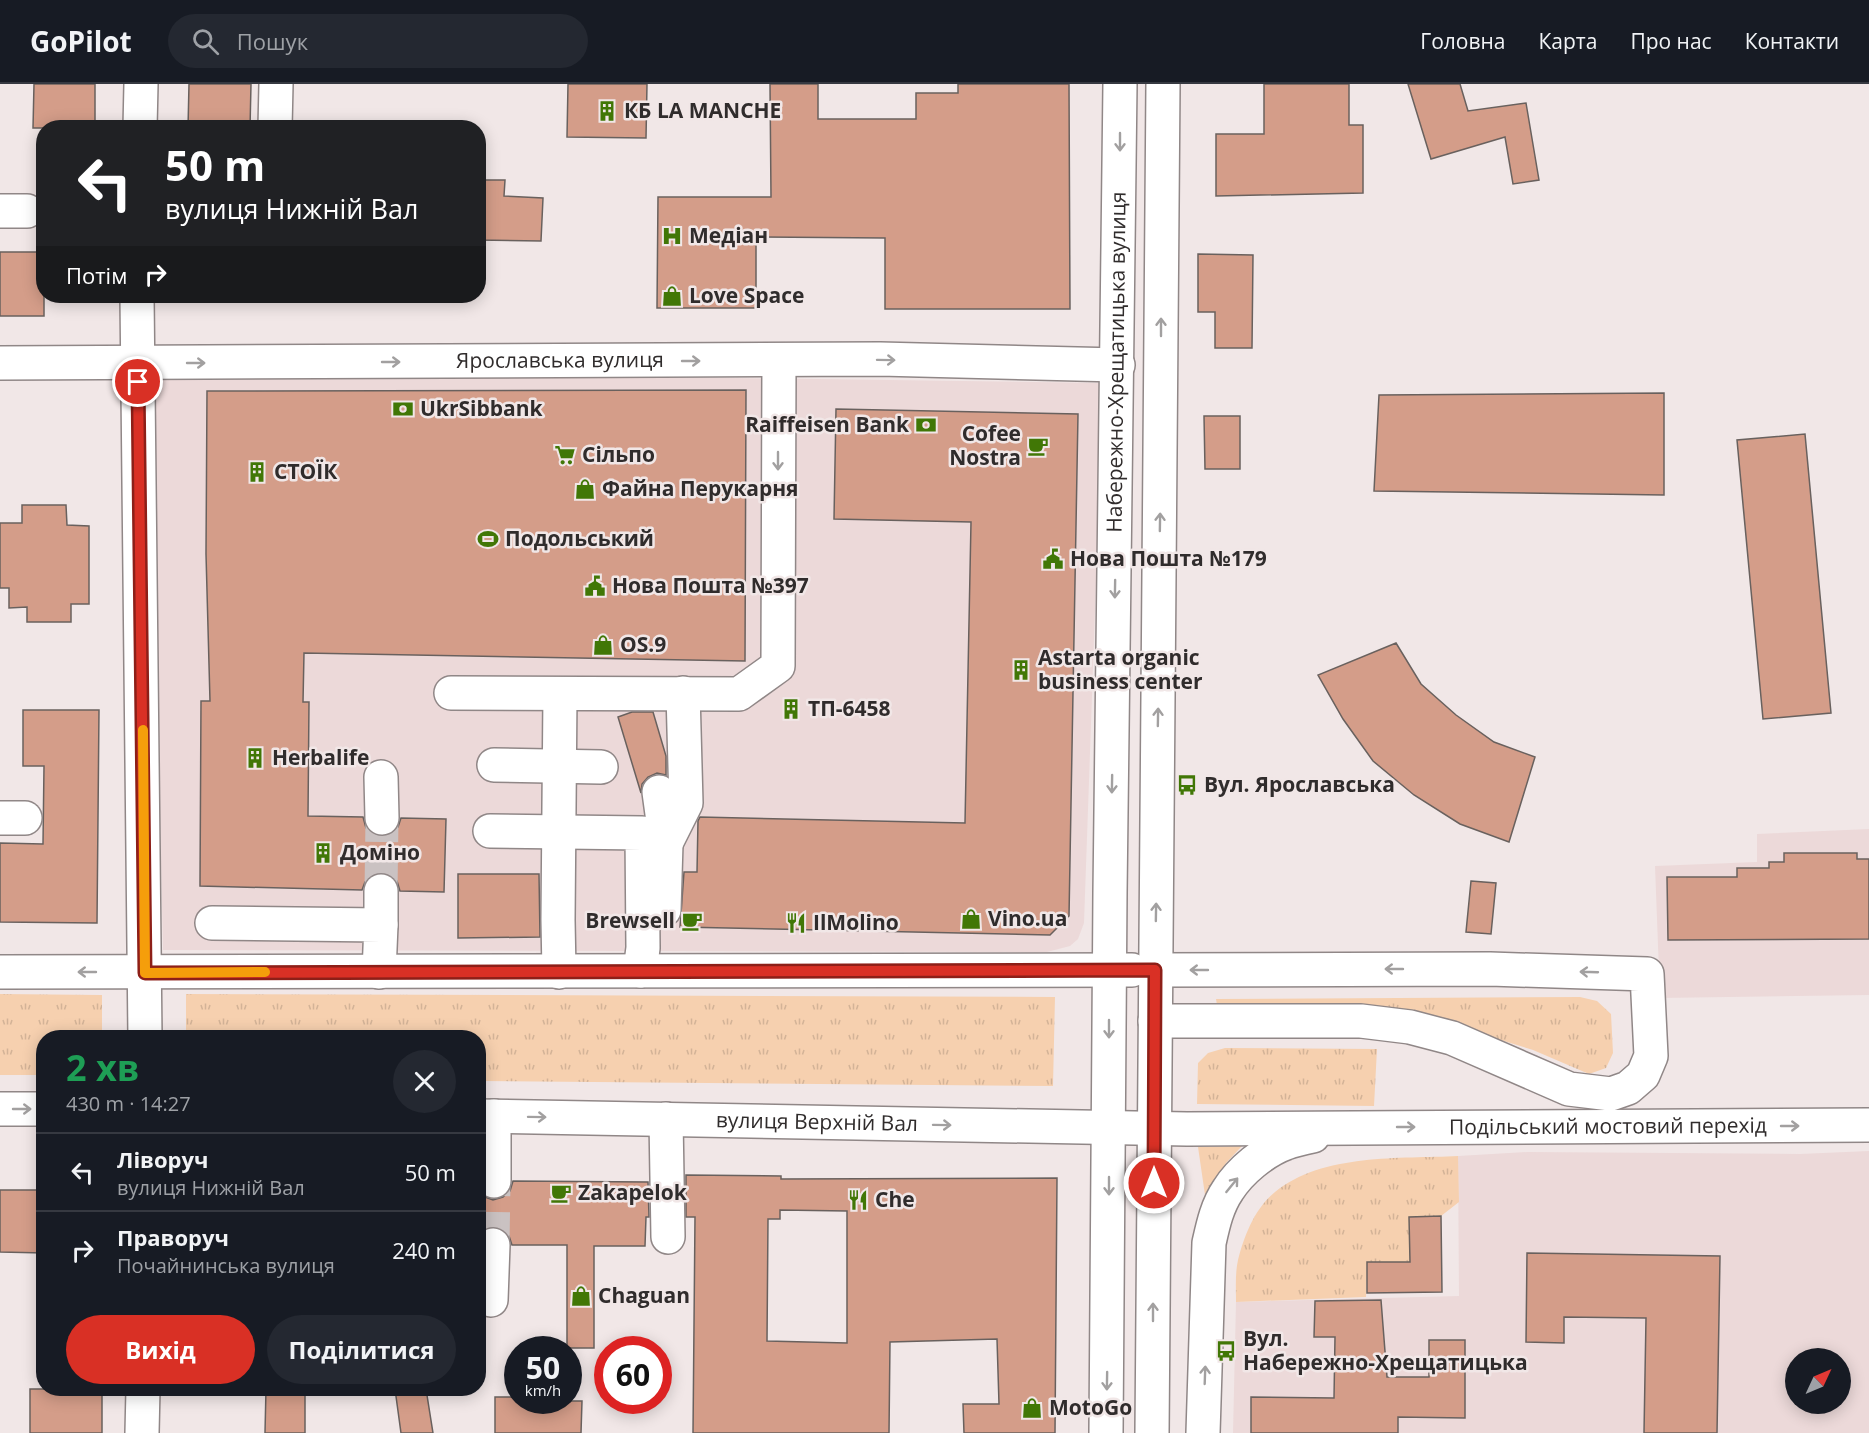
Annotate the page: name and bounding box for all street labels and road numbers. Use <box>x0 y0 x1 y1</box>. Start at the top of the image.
street label: Набережно-Хрещатицька вулиця <box>1099 191 1132 533</box>
street label: Ярославська вулиця <box>456 345 664 374</box>
street label: вулиця Верхній Вал <box>716 1105 918 1137</box>
street label: Подільський мостовий перехід <box>1449 1111 1767 1140</box>

